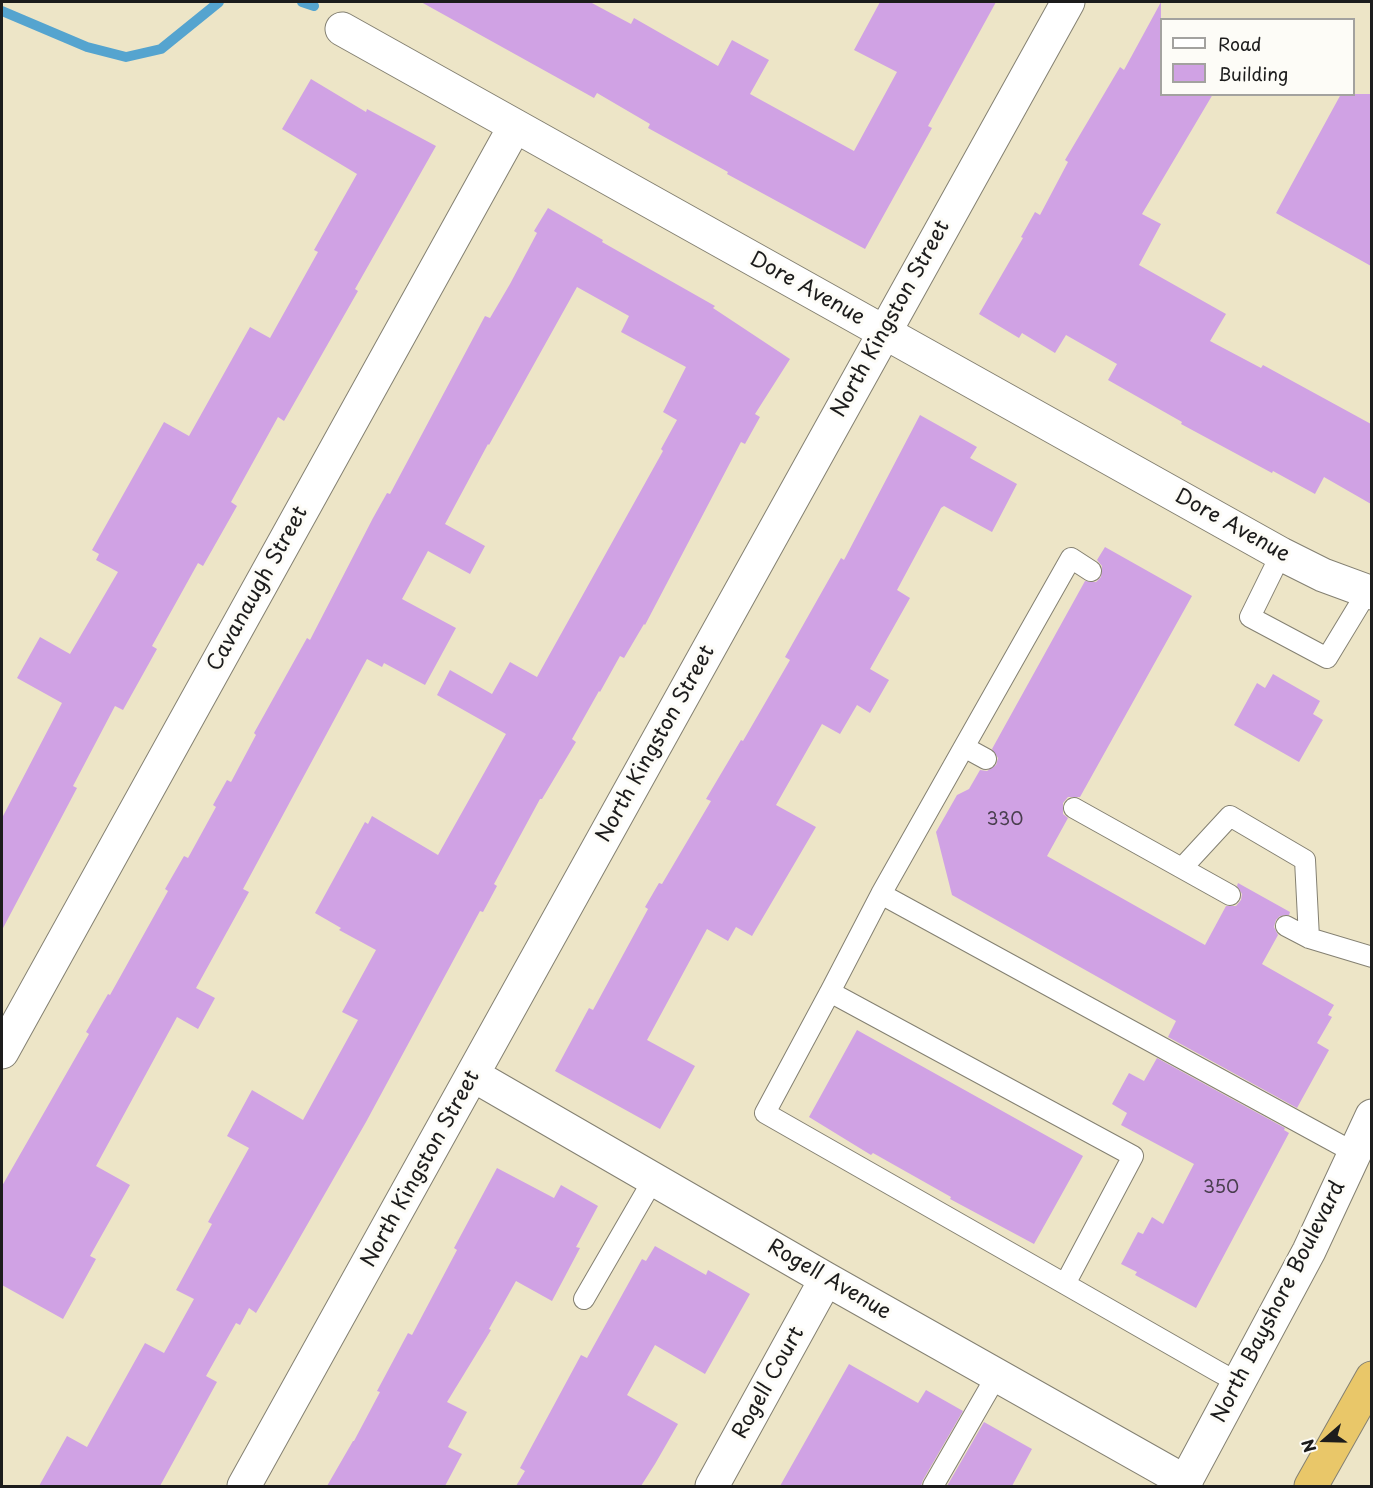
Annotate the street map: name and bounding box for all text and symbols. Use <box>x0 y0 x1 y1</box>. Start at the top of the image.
legend <box>1160 18 1355 96</box>
text: Road <box>1218 30 1262 57</box>
text: Building <box>1218 60 1288 87</box>
street label: North Kingston Street <box>826 216 956 422</box>
street label: Dore Avenue <box>745 247 869 331</box>
street label: Dore Avenue <box>1170 484 1294 568</box>
street label: Cavanaugh Street <box>202 502 314 676</box>
street label: North Kingston Street <box>591 641 721 847</box>
house number: 330 <box>987 809 1023 831</box>
street label: North Kingston Street <box>356 1066 486 1272</box>
house number: 350 <box>1203 1177 1239 1199</box>
street label: North Bayshore Boulevard <box>1207 1177 1351 1427</box>
street label: Rogell Avenue <box>763 1235 895 1325</box>
street label: Rogell Court <box>728 1323 810 1443</box>
north arrow <box>1295 1410 1355 1470</box>
text: N <box>1295 1436 1322 1456</box>

